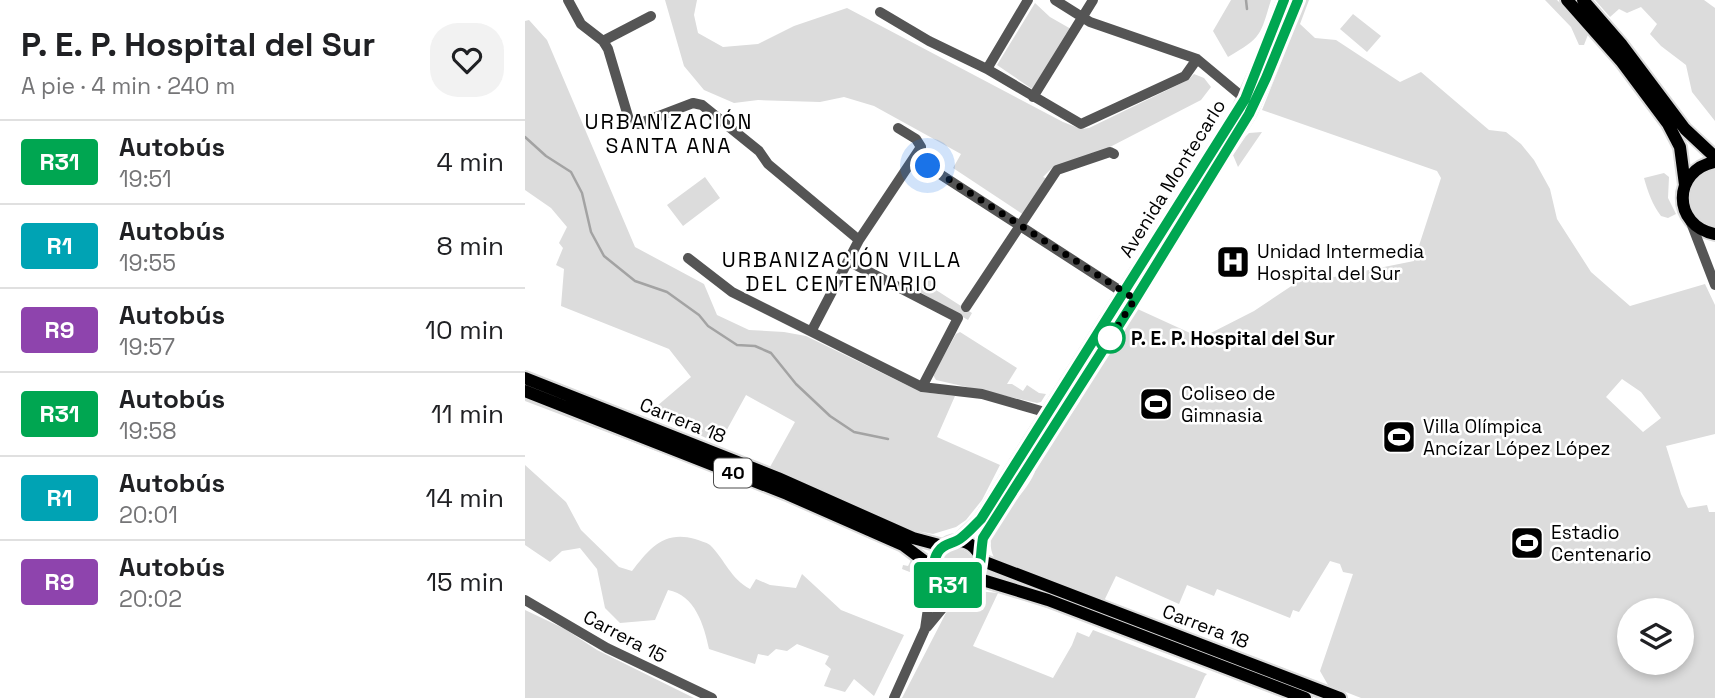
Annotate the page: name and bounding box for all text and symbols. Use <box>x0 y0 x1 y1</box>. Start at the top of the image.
button: heart <box>430 23 504 97</box>
text: P. E. P. Hospital del Sur <box>21 24 375 66</box>
text: A pie · 4 min · 240 m <box>21 71 235 101</box>
street label: Avenida Montecarlo <box>1114 94 1231 262</box>
district label: URBANIZACIÓN SANTA ANA <box>584 108 754 159</box>
text: Autobús <box>119 130 225 164</box>
text: 4 min <box>436 145 504 179</box>
text: R31 <box>39 146 80 177</box>
your location <box>910 148 945 183</box>
text: 19:51 <box>119 164 172 194</box>
text: Autobús <box>119 214 225 248</box>
text: 8 min <box>436 229 504 263</box>
text: R1 <box>46 230 73 261</box>
place label: Unidad Intermedia Hospital del Sur <box>1257 239 1424 286</box>
hospital icon: Unidad Intermedia Hospital del Sur <box>1214 243 1252 281</box>
district label: URBANIZACIÓN VILLA DEL CENTENARIO <box>722 246 962 297</box>
text: 19:55 <box>119 248 176 278</box>
text: Autobús <box>119 298 225 332</box>
text: 10 min <box>425 313 504 347</box>
text: R9 <box>45 314 75 345</box>
marker: P. E. P. Hospital del Sur <box>1095 323 1125 353</box>
place label: P. E. P. Hospital del Sur <box>1131 326 1335 351</box>
text: 19:57 <box>119 332 175 362</box>
place label: Coliseo de Gimnasia <box>1181 381 1276 428</box>
text: Autobús <box>119 382 225 416</box>
sports icon: Coliseo de Gimnasia <box>1137 385 1175 423</box>
street label: Carrera 18 <box>636 392 730 449</box>
text: 11 min <box>431 397 504 431</box>
text: R31 <box>39 398 80 429</box>
place label: Villa Olímpica Ancízar López López <box>1423 414 1611 461</box>
text: 19:58 <box>119 416 177 446</box>
sports icon: Villa Olímpica Ancízar López López <box>1380 418 1418 456</box>
road number: 40 <box>714 458 752 488</box>
text: Autobús <box>119 466 225 500</box>
text: 14 min <box>426 481 504 515</box>
text: R1 <box>46 482 73 513</box>
text: 20:01 <box>119 500 178 530</box>
place label: Estadio Centenario <box>1551 520 1652 567</box>
sports icon: Estadio Centenario <box>1508 524 1546 562</box>
text: Autobús <box>119 550 225 584</box>
line badge: R31 <box>908 562 988 608</box>
text: 15 min <box>426 565 504 599</box>
text: R9 <box>45 566 75 597</box>
text: R31 <box>928 569 968 600</box>
text: 20:02 <box>119 584 182 614</box>
map controls <box>1617 598 1694 675</box>
button: layers <box>1617 598 1694 675</box>
street label: Carrera 18 <box>1159 599 1253 654</box>
street label: Carrera 15 <box>579 604 671 669</box>

